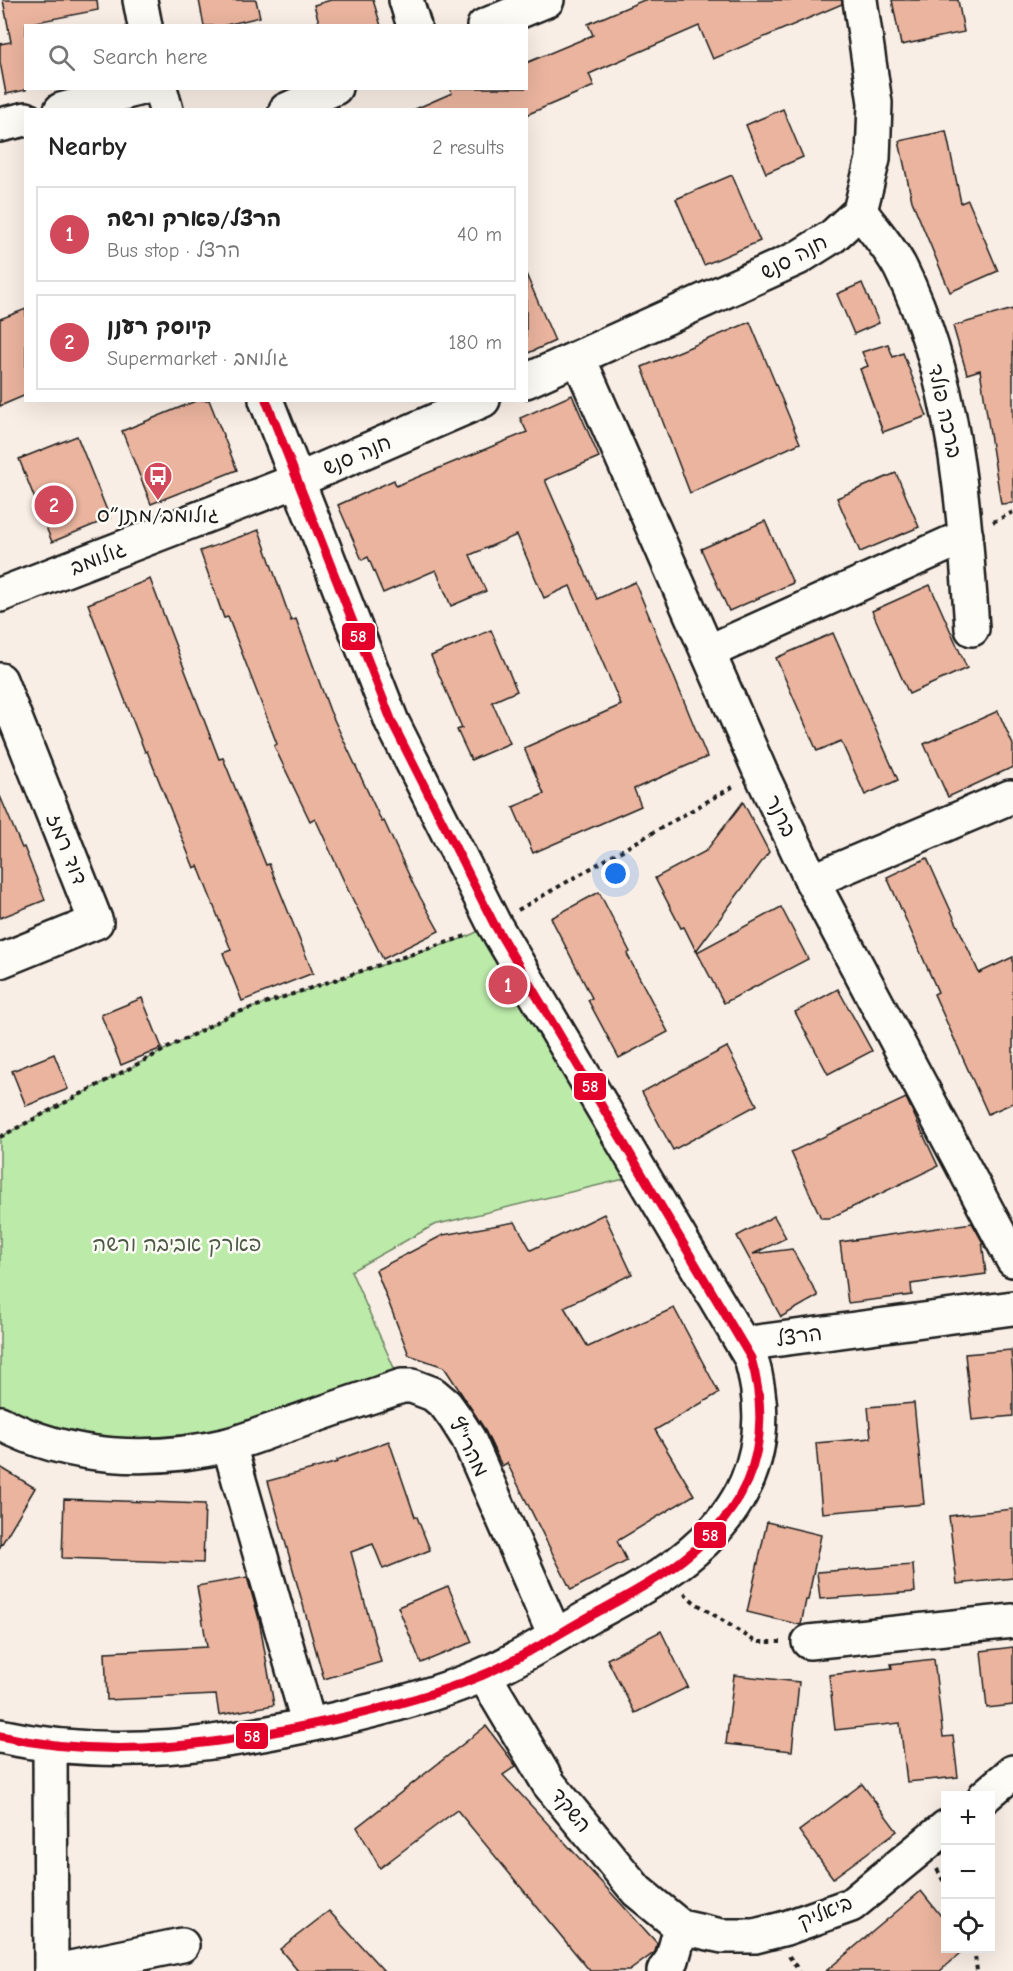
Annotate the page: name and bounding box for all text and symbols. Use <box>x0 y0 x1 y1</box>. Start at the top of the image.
search box <box>24 24 528 90</box>
icon: search <box>45 41 78 74</box>
text: Search here <box>93 44 208 70</box>
text: Nearby <box>48 132 127 162</box>
text: 2 results <box>432 136 504 159</box>
text: הרצל/פארק ורשה <box>107 206 281 232</box>
text: 1 <box>66 223 73 246</box>
text: 40 m <box>457 223 502 246</box>
street label: חנה סנש <box>757 230 831 284</box>
text: Bus stop · הרצל <box>107 239 240 262</box>
text: קיוסק רענן <box>107 314 212 340</box>
text: 2 <box>65 331 74 354</box>
text: 180 m <box>448 331 502 354</box>
text: Supermarket · גולומב <box>107 347 289 370</box>
street label: ברכה פולד <box>923 362 967 460</box>
street label: חנה סנש <box>319 430 395 480</box>
bus stop icon: גולומב/מתנ״ס <box>142 460 174 502</box>
pin: 2 <box>34 482 74 528</box>
place label: גולומב/מתנ״ס <box>97 503 219 527</box>
street label: גולומב <box>67 536 129 580</box>
line badge: 58 <box>341 622 376 651</box>
text: 58 <box>350 628 366 646</box>
street label: ברנר <box>761 791 801 841</box>
street label: דוד רמז <box>42 810 92 888</box>
your location <box>601 859 630 888</box>
pin: 1 <box>488 962 528 1008</box>
line badge: 58 <box>573 1072 607 1101</box>
text: 58 <box>582 1078 598 1096</box>
park label: פארק אביבה ורשה <box>92 1232 262 1257</box>
street label: הרצל <box>774 1321 824 1351</box>
street label: מהרי"ץ <box>444 1413 494 1481</box>
line badge: 58 <box>693 1521 727 1549</box>
text: 58 <box>702 1527 718 1545</box>
line badge: 58 <box>235 1722 269 1750</box>
text: 58 <box>244 1728 260 1746</box>
street label: השקד <box>545 1783 596 1838</box>
map controls <box>941 1791 995 1953</box>
button: + <box>941 1791 995 1845</box>
button: − <box>941 1845 995 1899</box>
street label: ביאליק <box>794 1890 856 1935</box>
button: locate <box>941 1899 995 1953</box>

